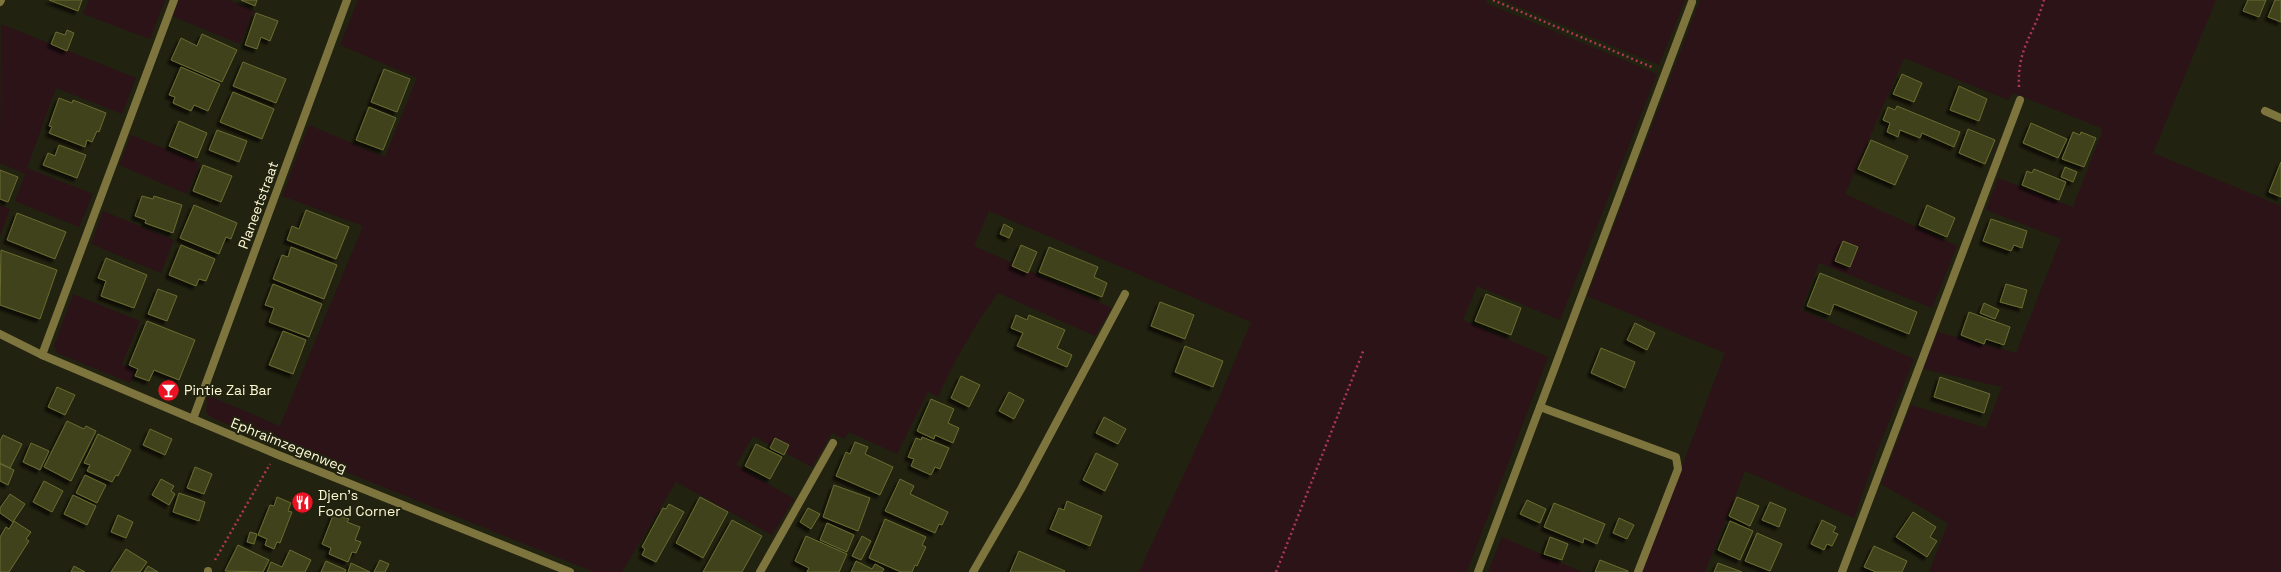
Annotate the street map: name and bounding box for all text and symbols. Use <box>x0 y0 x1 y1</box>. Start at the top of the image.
street label: Planeetstraat <box>234 159 282 251</box>
bar icon: Pintie Zai Bar <box>156 377 182 403</box>
place label: Pintie Zai Bar <box>184 381 272 399</box>
street label: Ephraimzegenweg <box>228 414 350 476</box>
place label: Djen's Food Corner <box>318 486 400 520</box>
restaurant icon: Djen's Food Corner <box>290 490 316 516</box>

